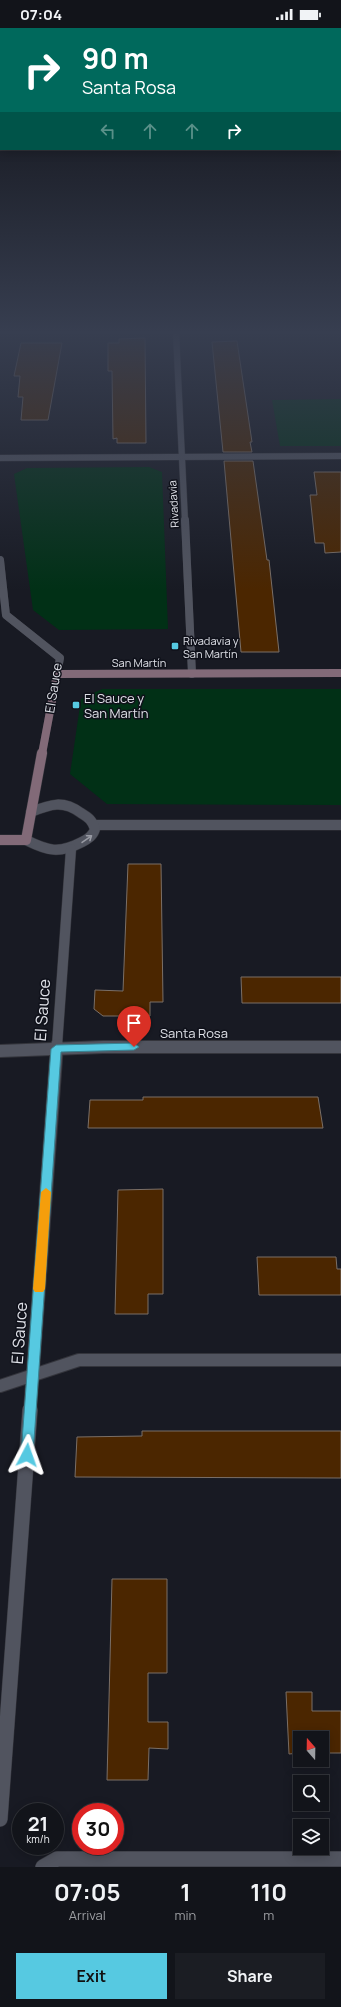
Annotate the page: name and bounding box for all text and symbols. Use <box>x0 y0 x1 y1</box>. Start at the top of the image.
text: 07:04 <box>20 4 62 25</box>
text: 90 m <box>82 39 149 77</box>
icon: right <box>16 44 68 96</box>
text: Santa Rosa <box>82 75 176 99</box>
icon: left <box>97 120 119 142</box>
icon: ahead <box>139 120 161 142</box>
icon: ahead <box>181 120 203 142</box>
icon: right <box>223 120 245 142</box>
street label: Rivadavia <box>164 480 182 528</box>
place label: Rivadavia y San Martín <box>183 633 239 661</box>
marker: Rivadavia y San Martín <box>170 641 180 651</box>
street label: San Martín <box>112 655 166 670</box>
street label: El Sauce <box>40 661 66 714</box>
place label: El Sauce y San Martín <box>84 689 148 722</box>
marker: El Sauce y San Martín <box>71 700 81 710</box>
one-way arrow <box>82 835 93 843</box>
street label: El Sauce <box>29 978 55 1042</box>
pin <box>117 1006 151 1047</box>
icon: arrive <box>123 1012 145 1034</box>
street label: Santa Rosa <box>160 1024 228 1042</box>
street label: El Sauce <box>6 1301 32 1365</box>
position arrow <box>6 1434 48 1476</box>
north arrow <box>293 1731 329 1767</box>
map controls <box>293 1731 329 1855</box>
button: search <box>293 1775 329 1811</box>
speed limit sign: 30 <box>72 1803 124 1855</box>
text: 21 <box>28 1810 48 1837</box>
button: layers <box>293 1819 329 1855</box>
text: km/h <box>26 1832 50 1846</box>
text: 07:05 <box>54 1875 121 1908</box>
text: 1 <box>180 1875 191 1908</box>
text: 110 <box>250 1875 287 1908</box>
text: Arrival <box>69 1906 106 1924</box>
text: min <box>175 1906 196 1924</box>
text: m <box>263 1906 274 1924</box>
button: Exit <box>16 1953 167 1999</box>
button: Share <box>175 1953 325 1999</box>

